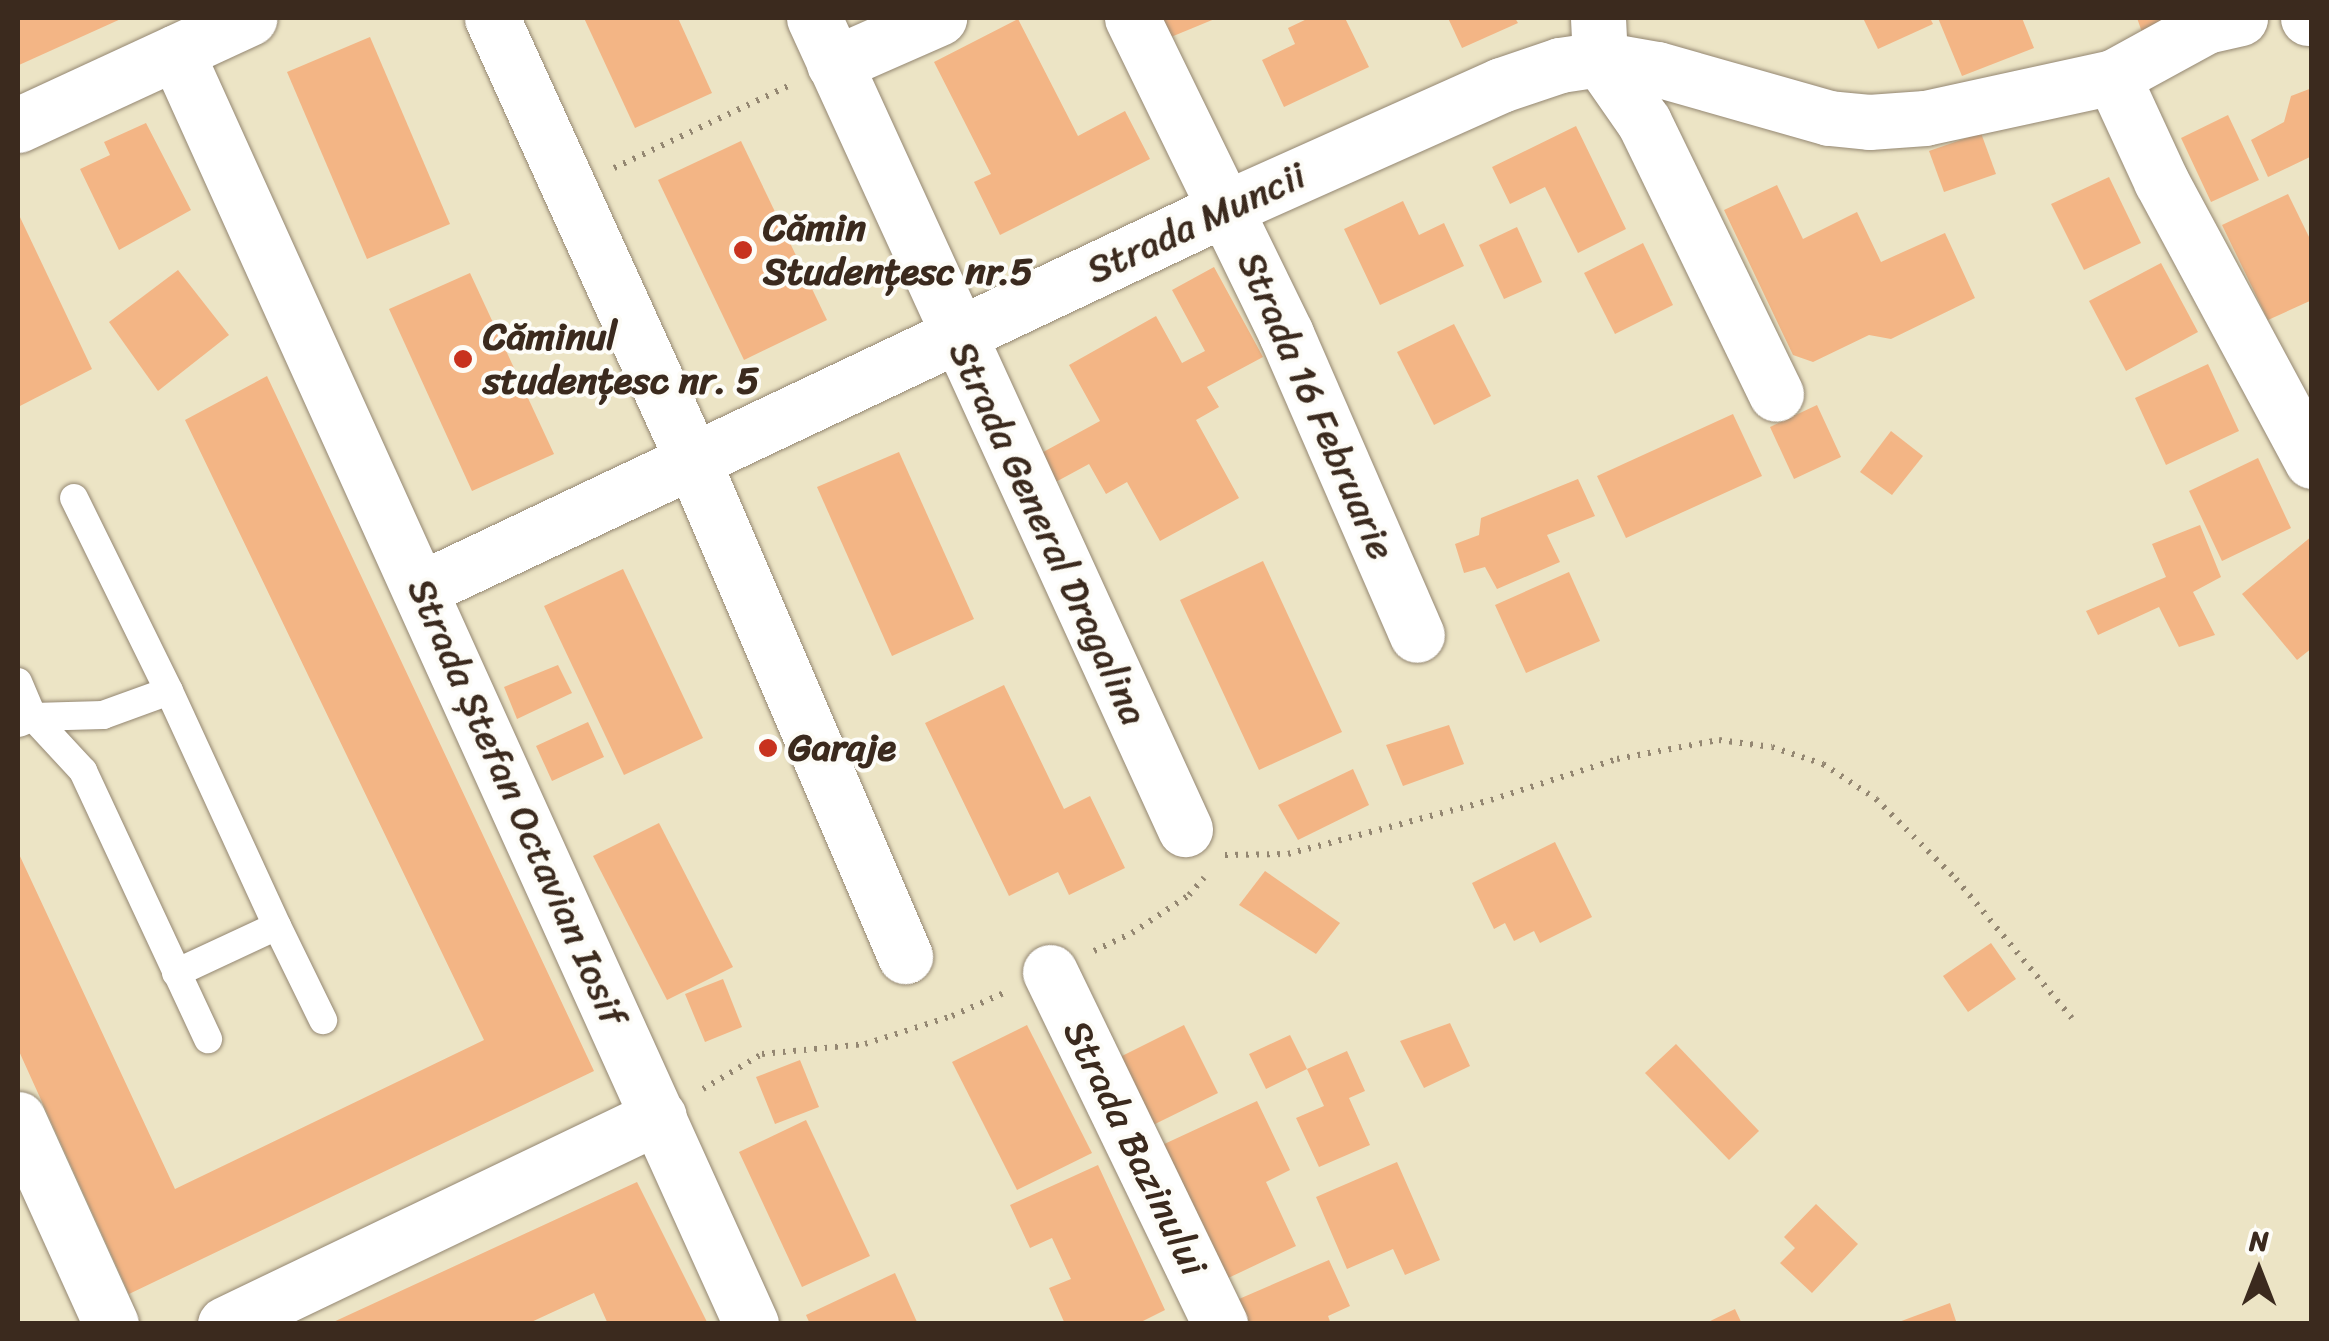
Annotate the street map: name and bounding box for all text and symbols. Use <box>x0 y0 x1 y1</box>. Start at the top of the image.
street label: Strada Muncii <box>1079 152 1313 294</box>
place label: Cămin Studențesc nr.5 <box>763 205 1036 294</box>
marker: Cămin Studențesc nr.5 <box>732 239 754 261</box>
street label: Strada 16 Februarie <box>1227 244 1405 568</box>
place label: Căminul studențesc nr. 5 <box>483 314 759 404</box>
street label: Strada General Dragalina <box>939 333 1157 733</box>
marker: Căminul studențesc nr. 5 <box>452 348 474 370</box>
street label: Strada Ștefan Octavian Iosif <box>397 571 637 1033</box>
place label: Garaje <box>788 725 896 771</box>
marker: Garaje <box>757 737 779 759</box>
street label: Strada Bazinului <box>1054 1013 1216 1283</box>
text: N <box>2249 1216 2269 1265</box>
north arrow <box>2209 1221 2309 1321</box>

